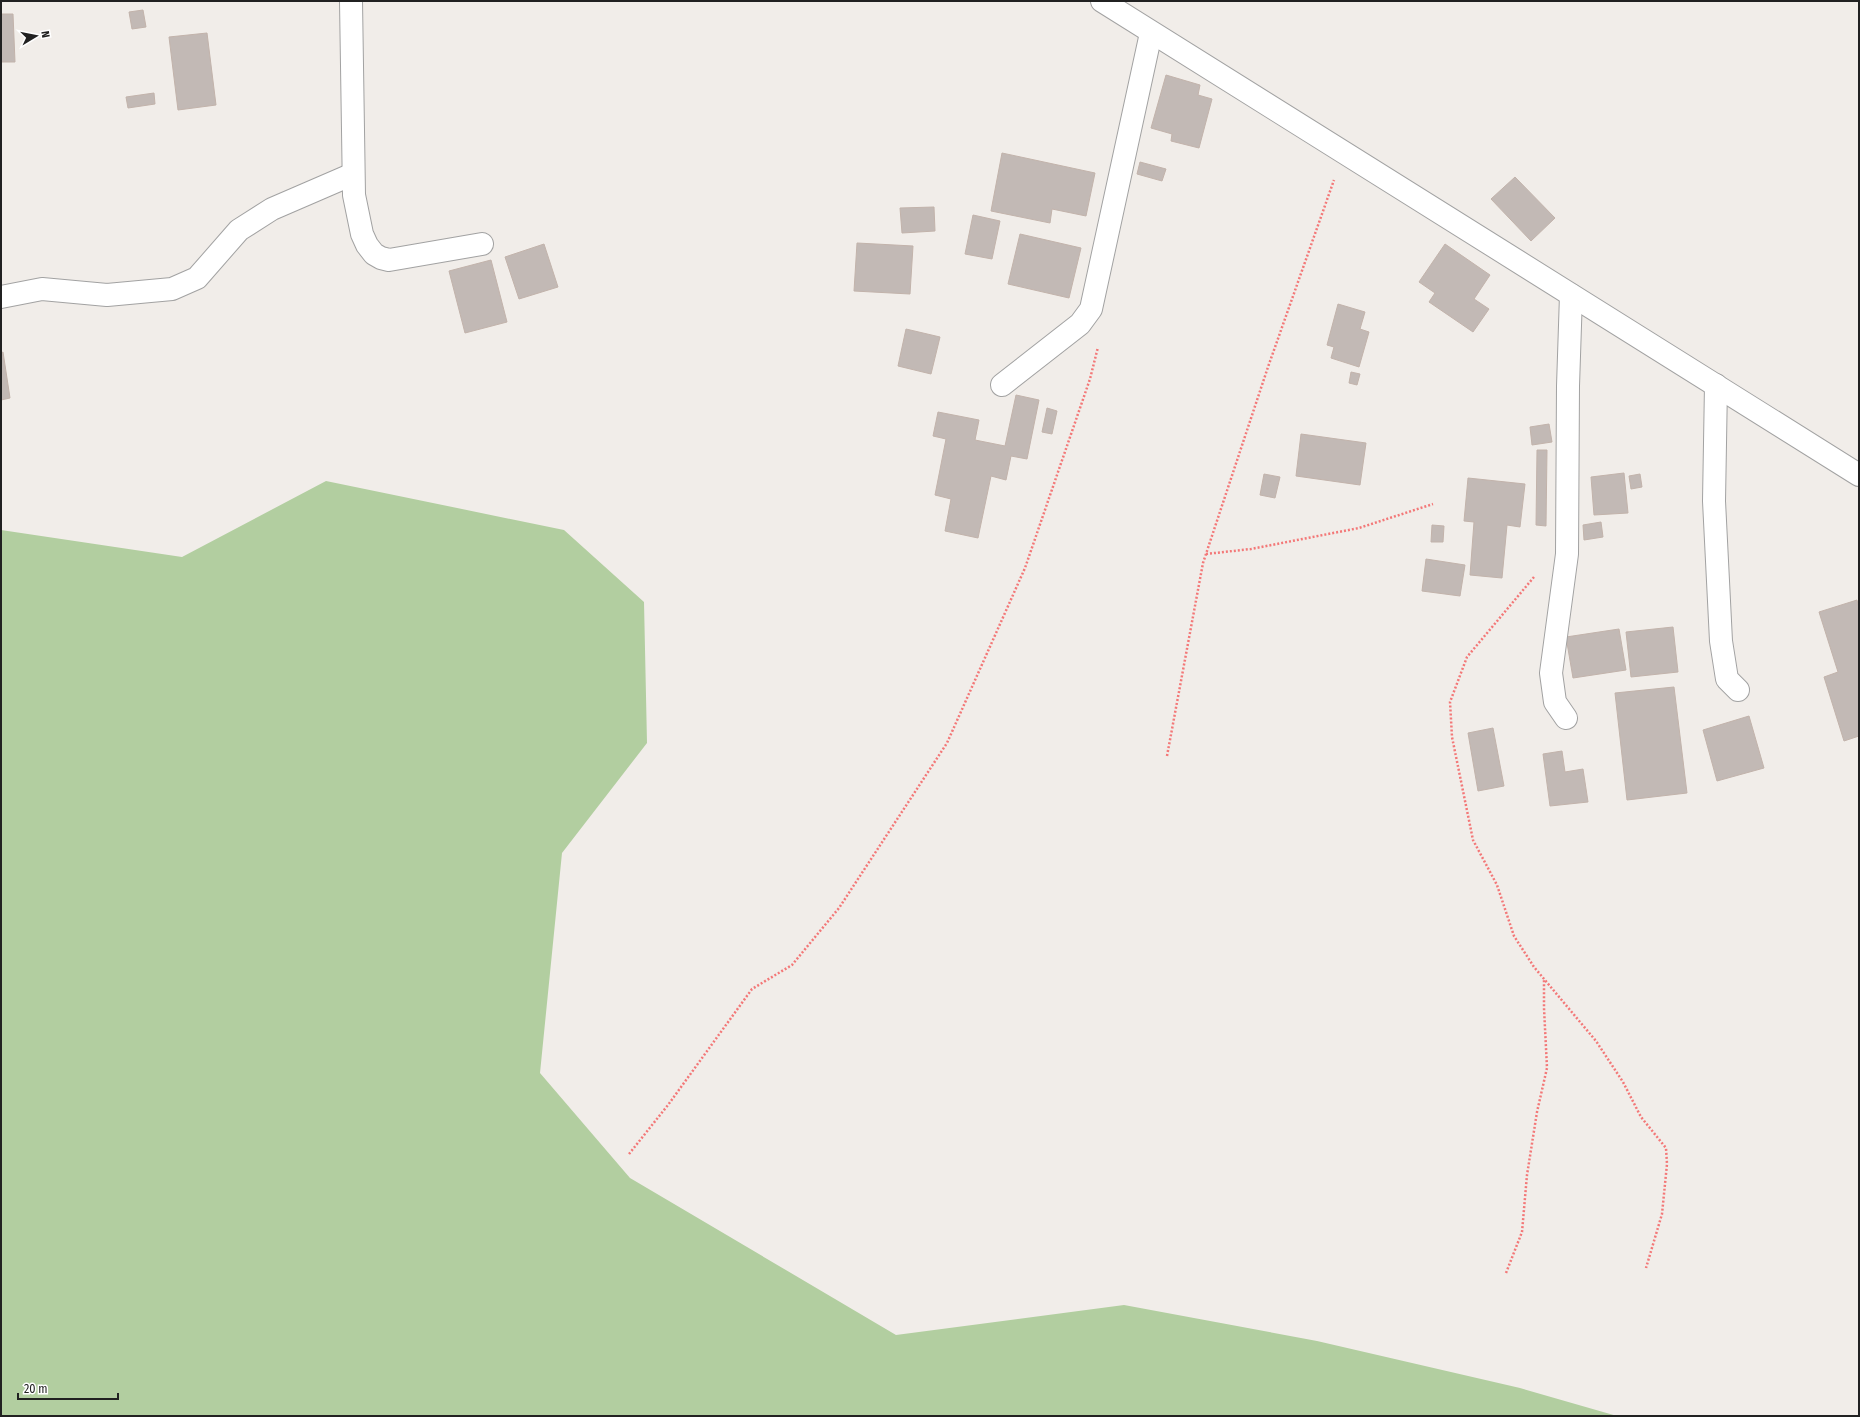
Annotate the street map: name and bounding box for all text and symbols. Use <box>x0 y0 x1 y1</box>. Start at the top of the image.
north arrow <box>16 16 56 56</box>
text: N <box>38 30 52 39</box>
scale bar <box>18 1375 118 1401</box>
text: 20 m <box>24 1382 48 1396</box>

